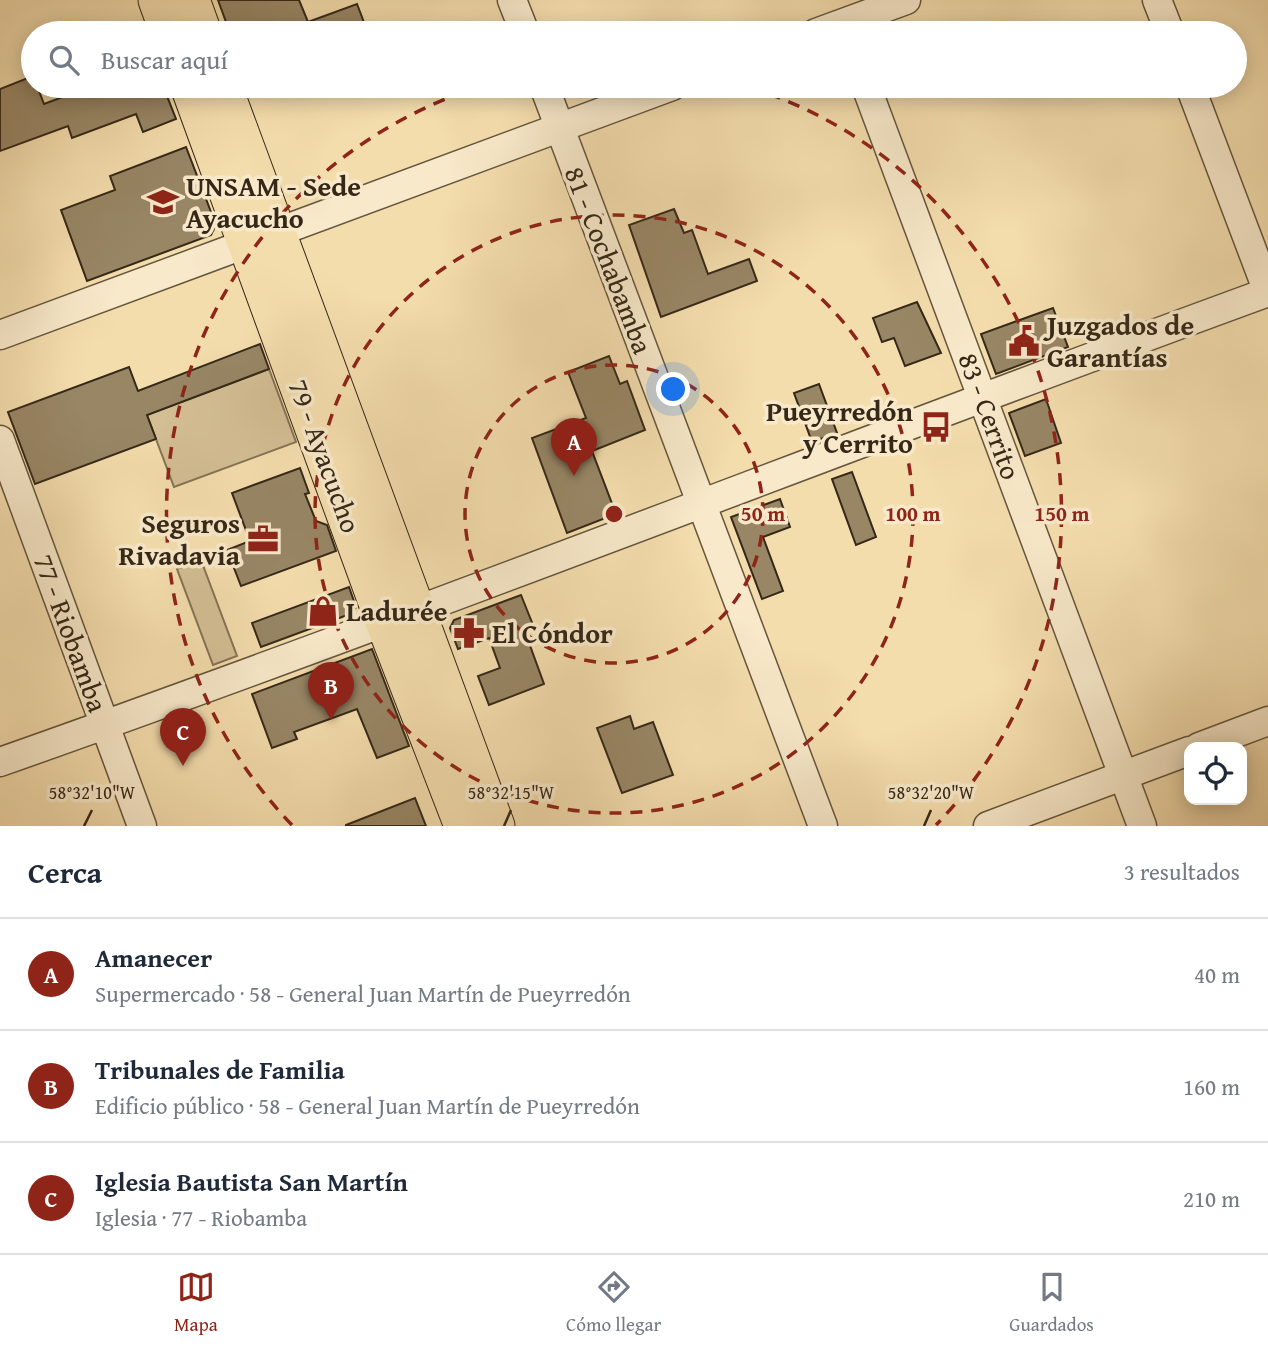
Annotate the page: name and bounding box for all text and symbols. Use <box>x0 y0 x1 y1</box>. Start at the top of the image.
search box <box>21 21 1247 98</box>
text: Buscar aquí <box>101 40 228 79</box>
icon: search <box>45 41 83 79</box>
street label: 81 - Cochabamba <box>555 160 664 360</box>
place label: UNSAM - Sede Ayacucho <box>186 165 361 238</box>
school or university icon: UNSAM - Sede Ayacucho <box>146 185 180 219</box>
place label: Juzgados de Garantías <box>1043 304 1194 377</box>
public building icon: Juzgados de Garantías <box>1007 324 1041 358</box>
street label: 83 - Cerrito <box>949 347 1032 485</box>
your location <box>656 372 690 406</box>
street label: 79 - Ayacucho <box>279 373 372 538</box>
place label: Pueyrredón y Cerrito <box>766 390 913 463</box>
bus stop icon: Pueyrredón y Cerrito <box>919 410 953 444</box>
pin: A <box>551 418 597 476</box>
text: 50 m <box>741 498 785 529</box>
text: 100 m <box>885 498 941 529</box>
text: 150 m <box>1034 498 1090 529</box>
place label: Seguros Rivadavia <box>118 502 241 575</box>
centre of rings <box>602 502 626 526</box>
office icon: Seguros Rivadavia <box>246 522 280 556</box>
street label: 77 - Riobamba <box>24 548 119 718</box>
place label: Ladurée <box>346 590 447 631</box>
shop icon: Ladurée <box>306 594 340 628</box>
place label: El Cóndor <box>492 612 613 653</box>
pharmacy icon: El Cóndor <box>452 616 486 650</box>
pin: B <box>308 662 354 720</box>
pin: C <box>160 708 206 766</box>
map controls <box>1184 742 1247 805</box>
button: locate <box>1184 742 1247 805</box>
text: 58°32'10"W <box>49 779 136 806</box>
text: 58°32'15"W <box>468 779 555 806</box>
text: 58°32'20"W <box>888 779 975 806</box>
text: Cerca <box>28 850 102 894</box>
text: 3 resultados <box>1124 855 1240 888</box>
text: Amanecer <box>95 938 212 977</box>
text: A <box>44 958 58 991</box>
text: 40 m <box>1194 958 1240 991</box>
text: Supermercado · 58 - General Juan Martín de Pueyrredón <box>95 977 631 1010</box>
text: Tribunales de Familia <box>95 1050 345 1089</box>
text: B <box>44 1070 58 1103</box>
text: 160 m <box>1183 1070 1240 1103</box>
text: Edificio público · 58 - General Juan Martín de Pueyrredón <box>95 1089 640 1122</box>
text: Iglesia Bautista San Martín <box>95 1162 408 1201</box>
text: C <box>44 1182 58 1215</box>
text: 210 m <box>1183 1182 1240 1215</box>
text: Iglesia · 77 - Riobamba <box>95 1201 307 1234</box>
tab: Mapa <box>174 1268 218 1338</box>
tab: Cómo llegar <box>566 1268 661 1338</box>
tab: Guardados <box>1009 1268 1094 1338</box>

